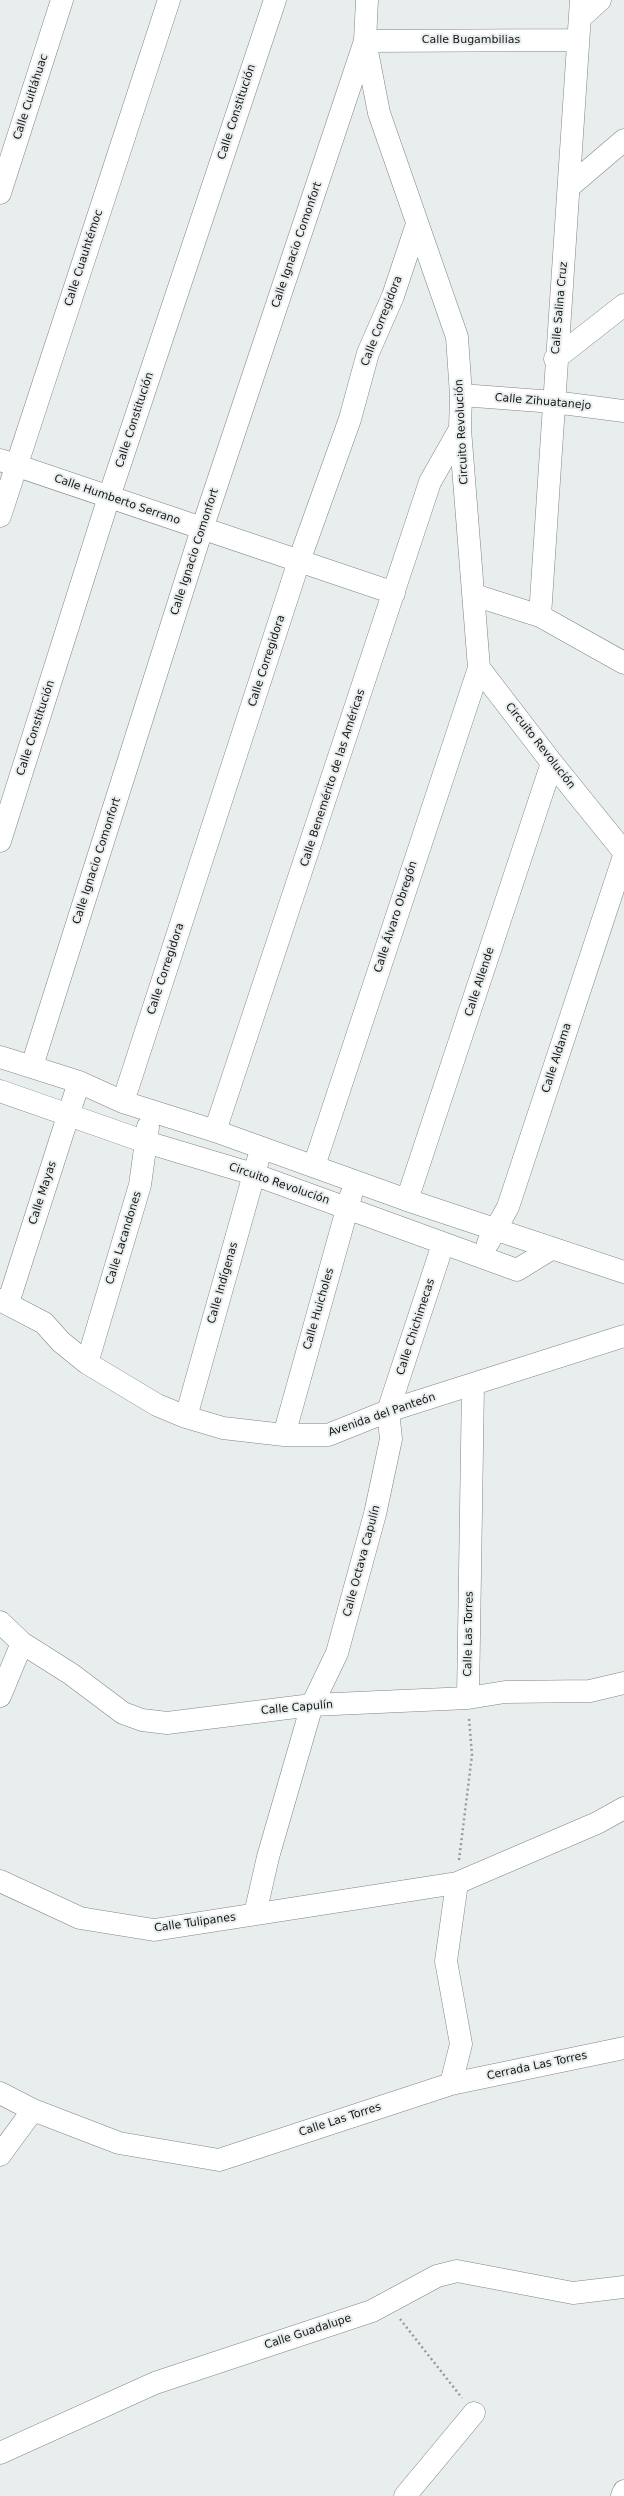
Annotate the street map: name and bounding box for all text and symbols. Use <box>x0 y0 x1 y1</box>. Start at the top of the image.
street label: Calle Bugambilias <box>422 33 520 47</box>
street label: Calle Cuitláhuac <box>11 52 51 142</box>
street label: Calle Constitución <box>215 63 259 161</box>
street label: Calle Ignacio Comonfort <box>269 180 325 310</box>
street label: Calle Cuauhtémoc <box>62 208 106 308</box>
street label: Calle Salina Cruz <box>549 261 571 355</box>
street label: Calle Corregidora <box>359 274 405 368</box>
street label: Calle Constitución <box>113 371 157 469</box>
street label: Circuito Revolución <box>453 379 471 485</box>
street label: Calle Zihuatanejo <box>494 391 592 413</box>
street label: Calle Humberto Serrano <box>52 472 182 528</box>
street label: Calle Ignacio Comonfort <box>168 487 222 617</box>
street label: Calle Corregidora <box>246 613 288 709</box>
street label: Calle Constitución <box>14 679 58 777</box>
street label: Calle Benemérito de las Américas <box>298 688 368 868</box>
street label: Circuito Revolución <box>502 700 578 792</box>
street label: Calle Ignacio Comonfort <box>70 796 124 926</box>
street label: Calle Álvaro Obregón <box>372 860 420 974</box>
street label: Calle Corregidora <box>145 921 187 1017</box>
street label: Calle Allende <box>463 946 497 1018</box>
street label: Calle Aldama <box>540 1021 574 1095</box>
street label: Calle Mayas <box>27 1160 59 1226</box>
street label: Circuito Revolución <box>227 1161 331 1207</box>
street label: Calle Lacandones <box>104 1190 144 1286</box>
street label: Calle Indígenas <box>205 1241 241 1325</box>
street label: Calle Huicholes <box>301 1267 337 1351</box>
street label: Calle Chichimecas <box>394 1277 438 1377</box>
street label: Avenida del Panteón <box>327 1390 437 1440</box>
street label: Calle Octava Capulín <box>341 1504 383 1618</box>
street label: Calle Las Torres <box>462 1591 476 1677</box>
street label: Calle Capulín <box>260 1698 334 1718</box>
street label: Calle Tulipanes <box>153 1911 237 1935</box>
street label: Cerrada Las Torres <box>486 2049 588 2083</box>
street label: Calle Las Torres <box>297 2100 383 2140</box>
street label: Calle Guadalupe <box>263 2312 353 2352</box>

